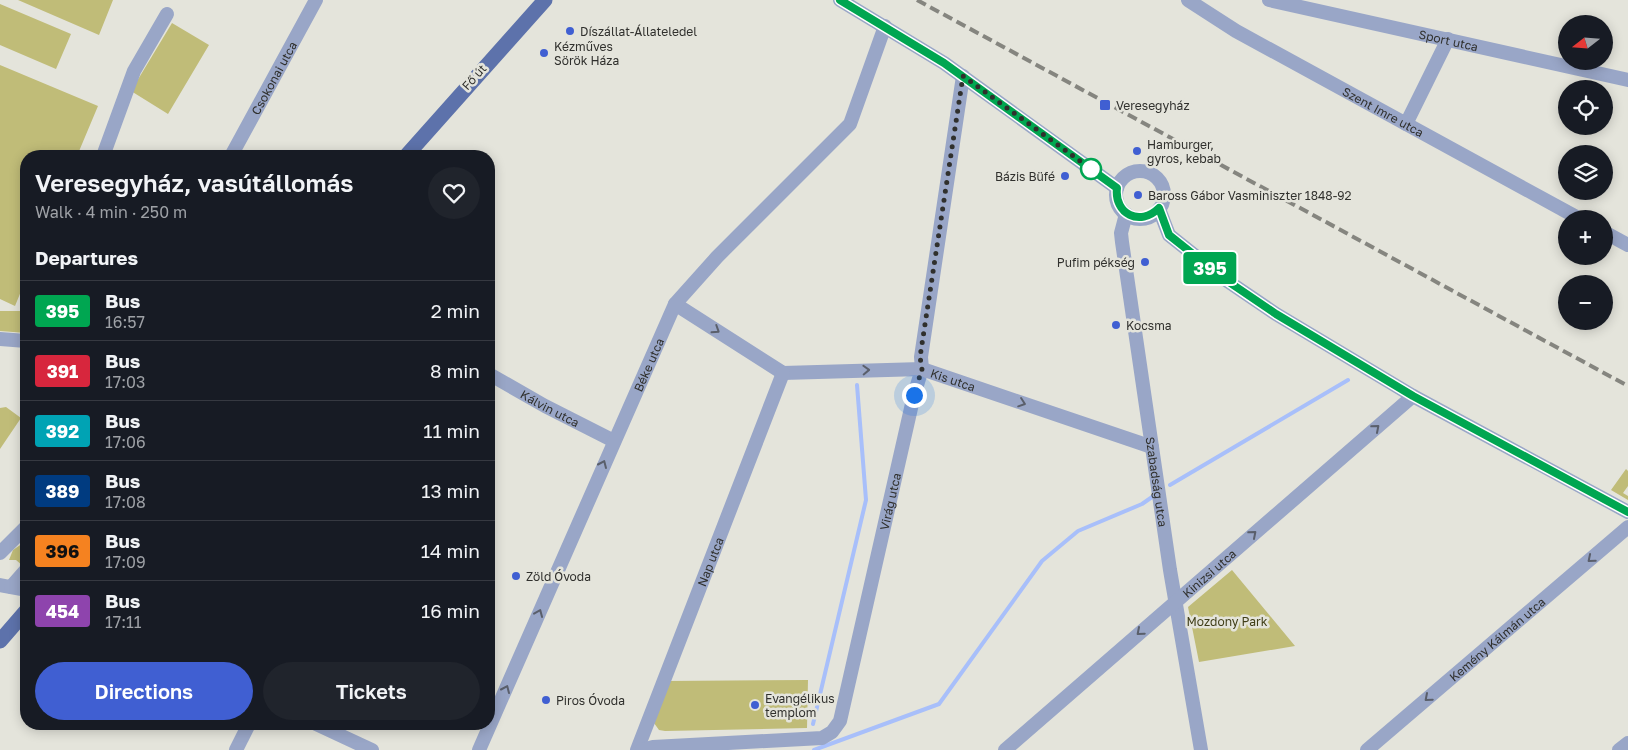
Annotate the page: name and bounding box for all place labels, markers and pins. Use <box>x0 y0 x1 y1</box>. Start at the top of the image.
place label: Díszállat-Állateledel <box>580 24 697 39</box>
marker: Díszállat-Állateledel <box>564 25 576 37</box>
place label: Kézműves Sörök Háza <box>554 39 619 68</box>
marker: Kézműves Sörök Háza <box>538 47 550 59</box>
marker: Veresegyház <box>1098 98 1112 112</box>
place label: Veresegyház <box>1116 98 1190 113</box>
place label: Hamburger, gyros, kebab <box>1147 137 1221 166</box>
marker: Hamburger, gyros, kebab <box>1131 145 1143 157</box>
unlabelled marker <box>1080 158 1102 180</box>
place label: Bázis Büfé <box>995 169 1055 184</box>
marker: Bázis Büfé <box>1059 170 1071 182</box>
place label: Baross Gábor Vasminiszter 1848-92 <box>1148 188 1351 203</box>
marker: Baross Gábor Vasminiszter 1848-92 <box>1132 189 1144 201</box>
place label: Pufim pékség <box>1057 255 1135 270</box>
marker: Pufim pékség <box>1139 256 1151 268</box>
place label: Kocsma <box>1126 318 1172 333</box>
marker: Kocsma <box>1110 319 1122 331</box>
place label: Zöld Óvoda <box>526 569 591 584</box>
marker: Zöld Óvoda <box>510 570 522 582</box>
place label: Evangélikus templom <box>765 691 835 720</box>
place label: Piros Óvoda <box>556 693 625 708</box>
marker: Piros Óvoda <box>540 694 552 706</box>
marker: Evangélikus templom <box>749 699 761 711</box>

